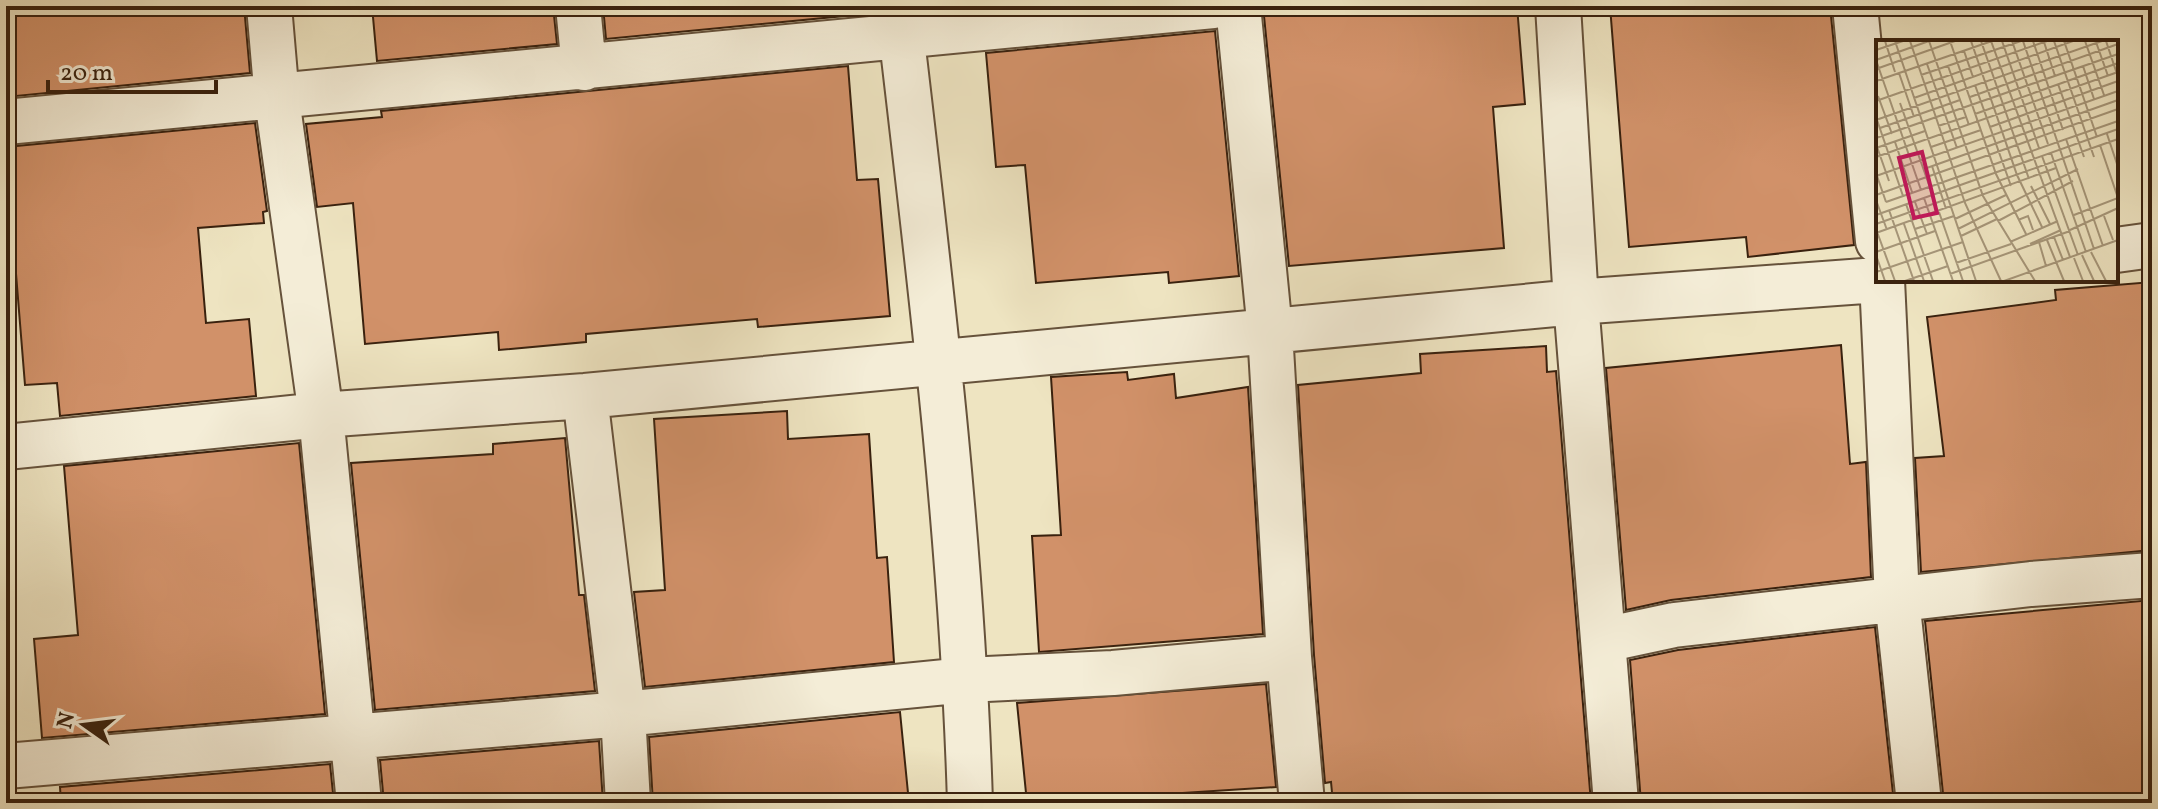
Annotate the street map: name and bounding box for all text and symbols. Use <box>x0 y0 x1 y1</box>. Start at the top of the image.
inset map <box>1876 40 2118 282</box>
scale bar <box>48 44 216 94</box>
text: 20 m <box>60 57 113 91</box>
north arrow <box>44 685 124 765</box>
text: N <box>50 709 84 732</box>

